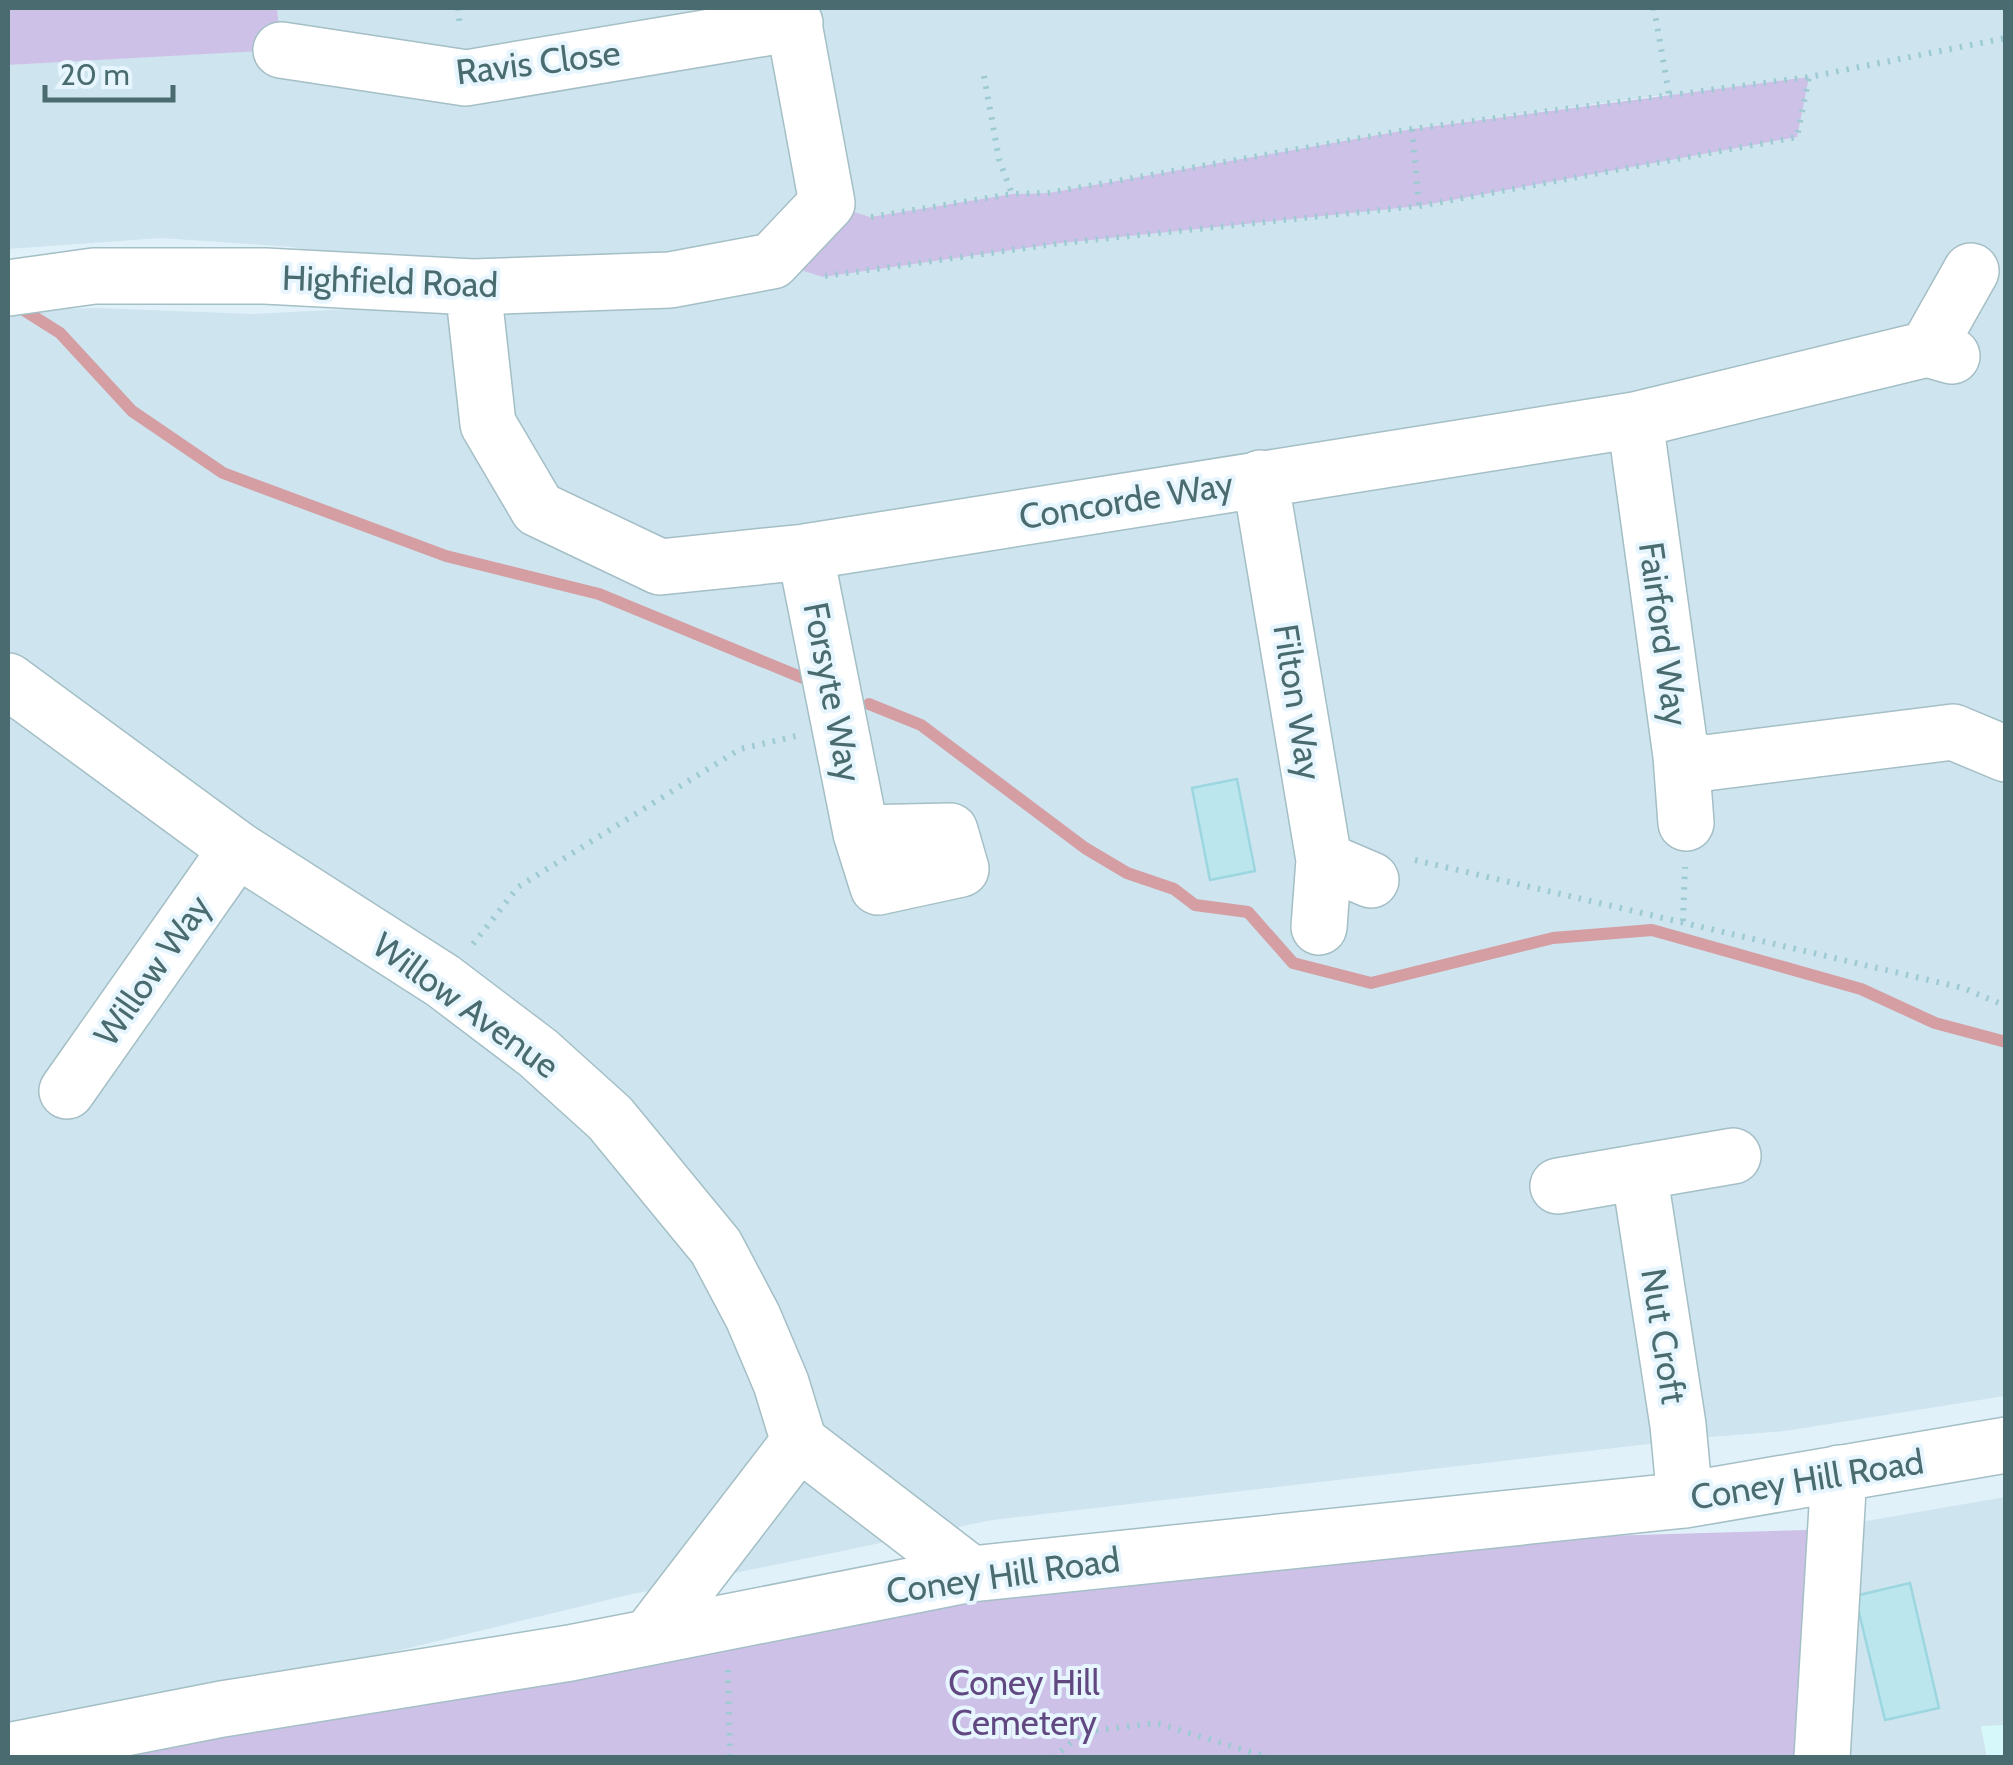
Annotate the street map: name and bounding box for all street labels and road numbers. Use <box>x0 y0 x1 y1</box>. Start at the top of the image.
street label: Ravis Close <box>453 31 623 93</box>
street label: Highfield Road <box>281 256 499 306</box>
street label: Concorde Way <box>1016 462 1236 538</box>
street label: Fairford Way <box>1630 539 1698 729</box>
street label: Forsyte Way <box>795 598 872 786</box>
street label: Filton Way <box>1264 621 1332 783</box>
street label: Willow Way <box>84 886 220 1054</box>
street label: Willow Avenue <box>364 923 568 1087</box>
street label: Nut Croft <box>1632 1265 1696 1407</box>
street label: Coney Hill Road <box>1687 1439 1927 1519</box>
street label: Coney Hill Road <box>883 1537 1123 1613</box>

